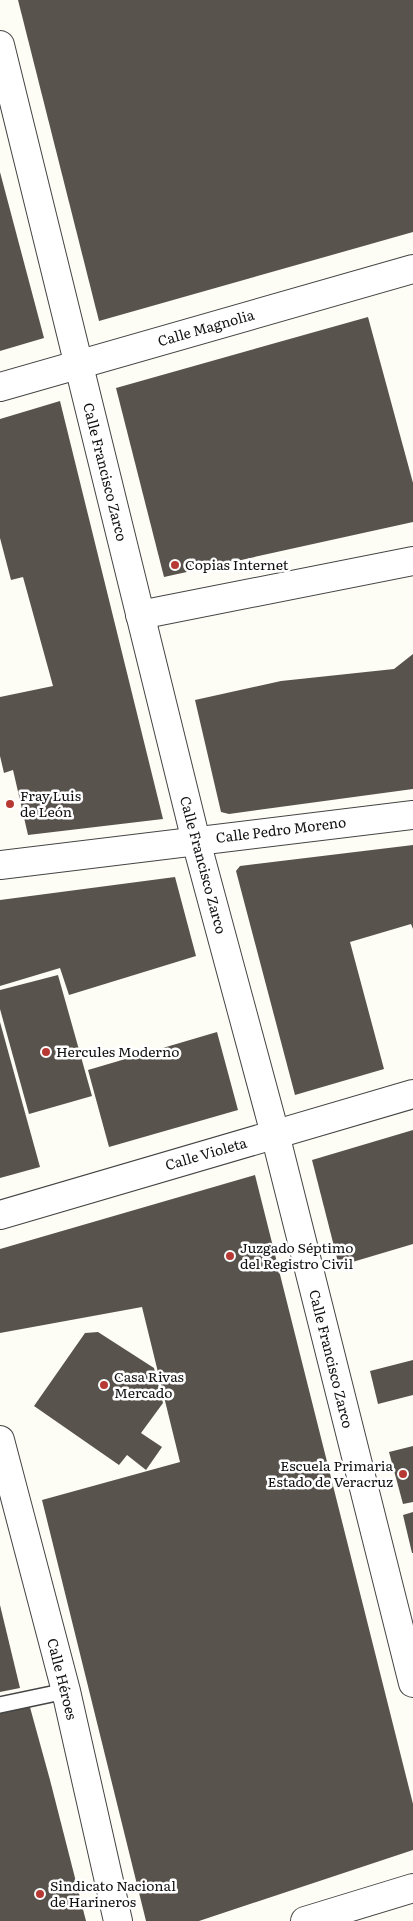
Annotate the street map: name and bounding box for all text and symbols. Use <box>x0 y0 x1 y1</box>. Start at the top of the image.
street label: Calle Magnolia <box>155 304 257 350</box>
street label: Calle Francisco Zarco <box>79 400 133 543</box>
place label: Copias Internet <box>185 554 289 574</box>
marker: Copias Internet <box>169 559 181 571</box>
place label: Fray Luis de León <box>20 785 81 821</box>
street label: Calle Francisco Zarco <box>176 793 232 936</box>
marker: Fray Luis de León <box>4 798 16 810</box>
street label: Calle Pedro Moreno <box>215 811 347 847</box>
place label: Hercules Moderno <box>56 1041 179 1061</box>
marker: Hercules Moderno <box>40 1046 52 1058</box>
street label: Calle Violeta <box>163 1132 249 1174</box>
place label: Juzgado Séptimo del Registro Civil <box>240 1237 354 1273</box>
marker: Juzgado Séptimo del Registro Civil <box>224 1250 236 1262</box>
street label: Calle Francisco Zarco <box>305 1287 359 1430</box>
place label: Casa Rivas Mercado <box>114 1366 184 1402</box>
marker: Casa Rivas Mercado <box>98 1379 110 1391</box>
place label: Escuela Primaria Estado de Veracruz <box>268 1455 393 1491</box>
marker: Escuela Primaria Estado de Veracruz <box>397 1468 409 1480</box>
street label: Calle Héroes <box>43 1636 83 1722</box>
place label: Sindicato Nacional de Harineros <box>50 1875 176 1911</box>
marker: Sindicato Nacional de Harineros <box>34 1888 46 1900</box>

